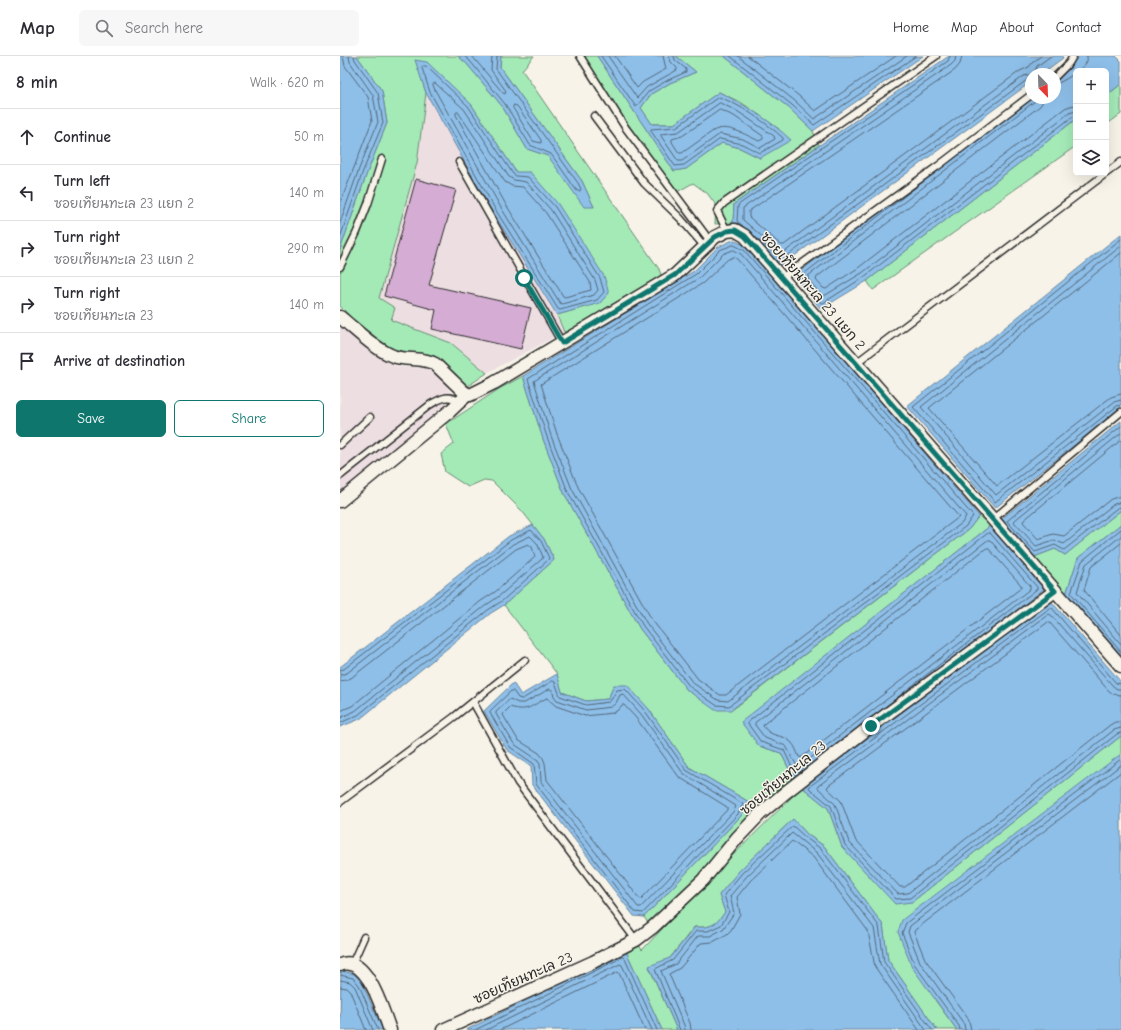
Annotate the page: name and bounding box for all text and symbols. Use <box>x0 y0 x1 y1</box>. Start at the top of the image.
search box <box>79 10 359 46</box>
text: Map <box>20 17 55 39</box>
icon: search <box>93 17 115 39</box>
text: Search here <box>125 19 203 37</box>
text: Home <box>893 19 929 36</box>
text: Map <box>951 19 977 36</box>
text: About <box>999 19 1034 36</box>
text: Contact <box>1056 19 1101 36</box>
north arrow <box>1025 68 1061 104</box>
map controls <box>1073 68 1109 176</box>
button: + <box>1073 68 1109 104</box>
text: 8 min <box>16 73 58 92</box>
text: Walk · 620 m <box>250 75 324 90</box>
button: − <box>1073 104 1109 140</box>
icon: ahead <box>16 126 38 148</box>
text: Continue <box>54 128 111 146</box>
text: 50 m <box>294 129 324 144</box>
button: layers <box>1073 140 1109 176</box>
text: Turn left <box>54 172 110 190</box>
icon: left <box>16 182 38 204</box>
text: 140 m <box>290 185 324 200</box>
text: ซอยเทียนทะเล 23 แยก 2 <box>54 196 194 211</box>
text: Turn right <box>54 228 120 246</box>
street label: ซอยเทียนทะเล 23 แยก 2 <box>757 228 869 354</box>
icon: right <box>16 238 38 260</box>
text: 290 m <box>287 241 324 256</box>
text: ซอยเทียนทะเล 23 แยก 2 <box>54 252 194 267</box>
route start <box>515 269 533 287</box>
text: Turn right <box>54 284 120 302</box>
icon: right <box>16 294 38 316</box>
text: 140 m <box>290 297 324 312</box>
text: ซอยเทียนทะเล 23 <box>54 308 153 323</box>
icon: arrive <box>16 350 38 372</box>
text: Arrive at destination <box>54 352 185 370</box>
button: Save <box>16 400 166 437</box>
button: Share <box>174 400 324 437</box>
route end <box>862 717 880 735</box>
street label: ซอยเทียนทะเล 23 <box>737 737 829 819</box>
street label: ซอยเทียนทะเล 23 <box>471 948 575 1008</box>

